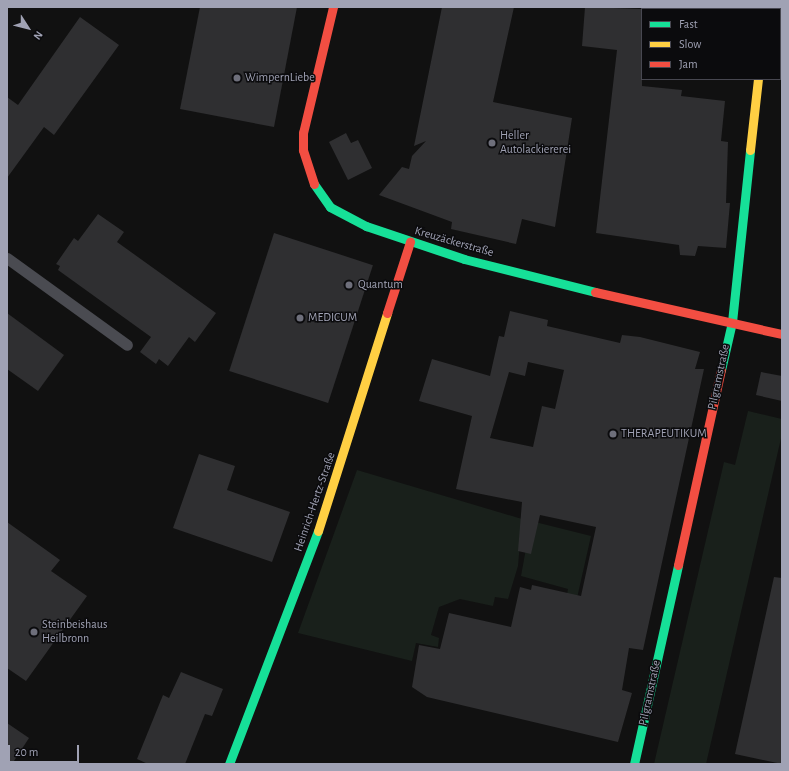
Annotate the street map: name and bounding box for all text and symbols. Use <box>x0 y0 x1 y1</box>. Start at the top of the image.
north arrow <box>8 8 48 48</box>
legend <box>641 8 781 80</box>
text: Fast <box>679 18 698 30</box>
text: N <box>31 29 45 42</box>
text: Slow <box>679 38 701 50</box>
text: Jam <box>679 58 698 70</box>
place label: WimpernLiebe <box>245 71 315 85</box>
marker: WimpernLiebe <box>232 73 242 83</box>
place label: Heller Autolackiererei <box>500 129 571 157</box>
marker: Heller Autolackiererei <box>487 138 497 148</box>
street label: Kreuzäckerstraße <box>413 224 495 260</box>
place label: Quantum <box>358 278 403 292</box>
marker: Quantum <box>343 279 355 291</box>
place label: MEDICUM <box>308 311 357 325</box>
marker: MEDICUM <box>295 313 305 323</box>
street label: Pilgramstraße <box>705 343 733 411</box>
place label: THERAPEUTIKUM <box>621 427 707 441</box>
marker: THERAPEUTIKUM <box>608 429 618 439</box>
street label: Heinrich-Hertz-Straße <box>291 450 339 554</box>
place label: Steinbeishaus Heilbronn <box>42 618 107 646</box>
marker: Steinbeishaus Heilbronn <box>29 627 39 637</box>
street label: Pilgramstraße <box>636 659 664 727</box>
scale bar <box>10 737 81 763</box>
text: 20 m <box>15 746 38 758</box>

